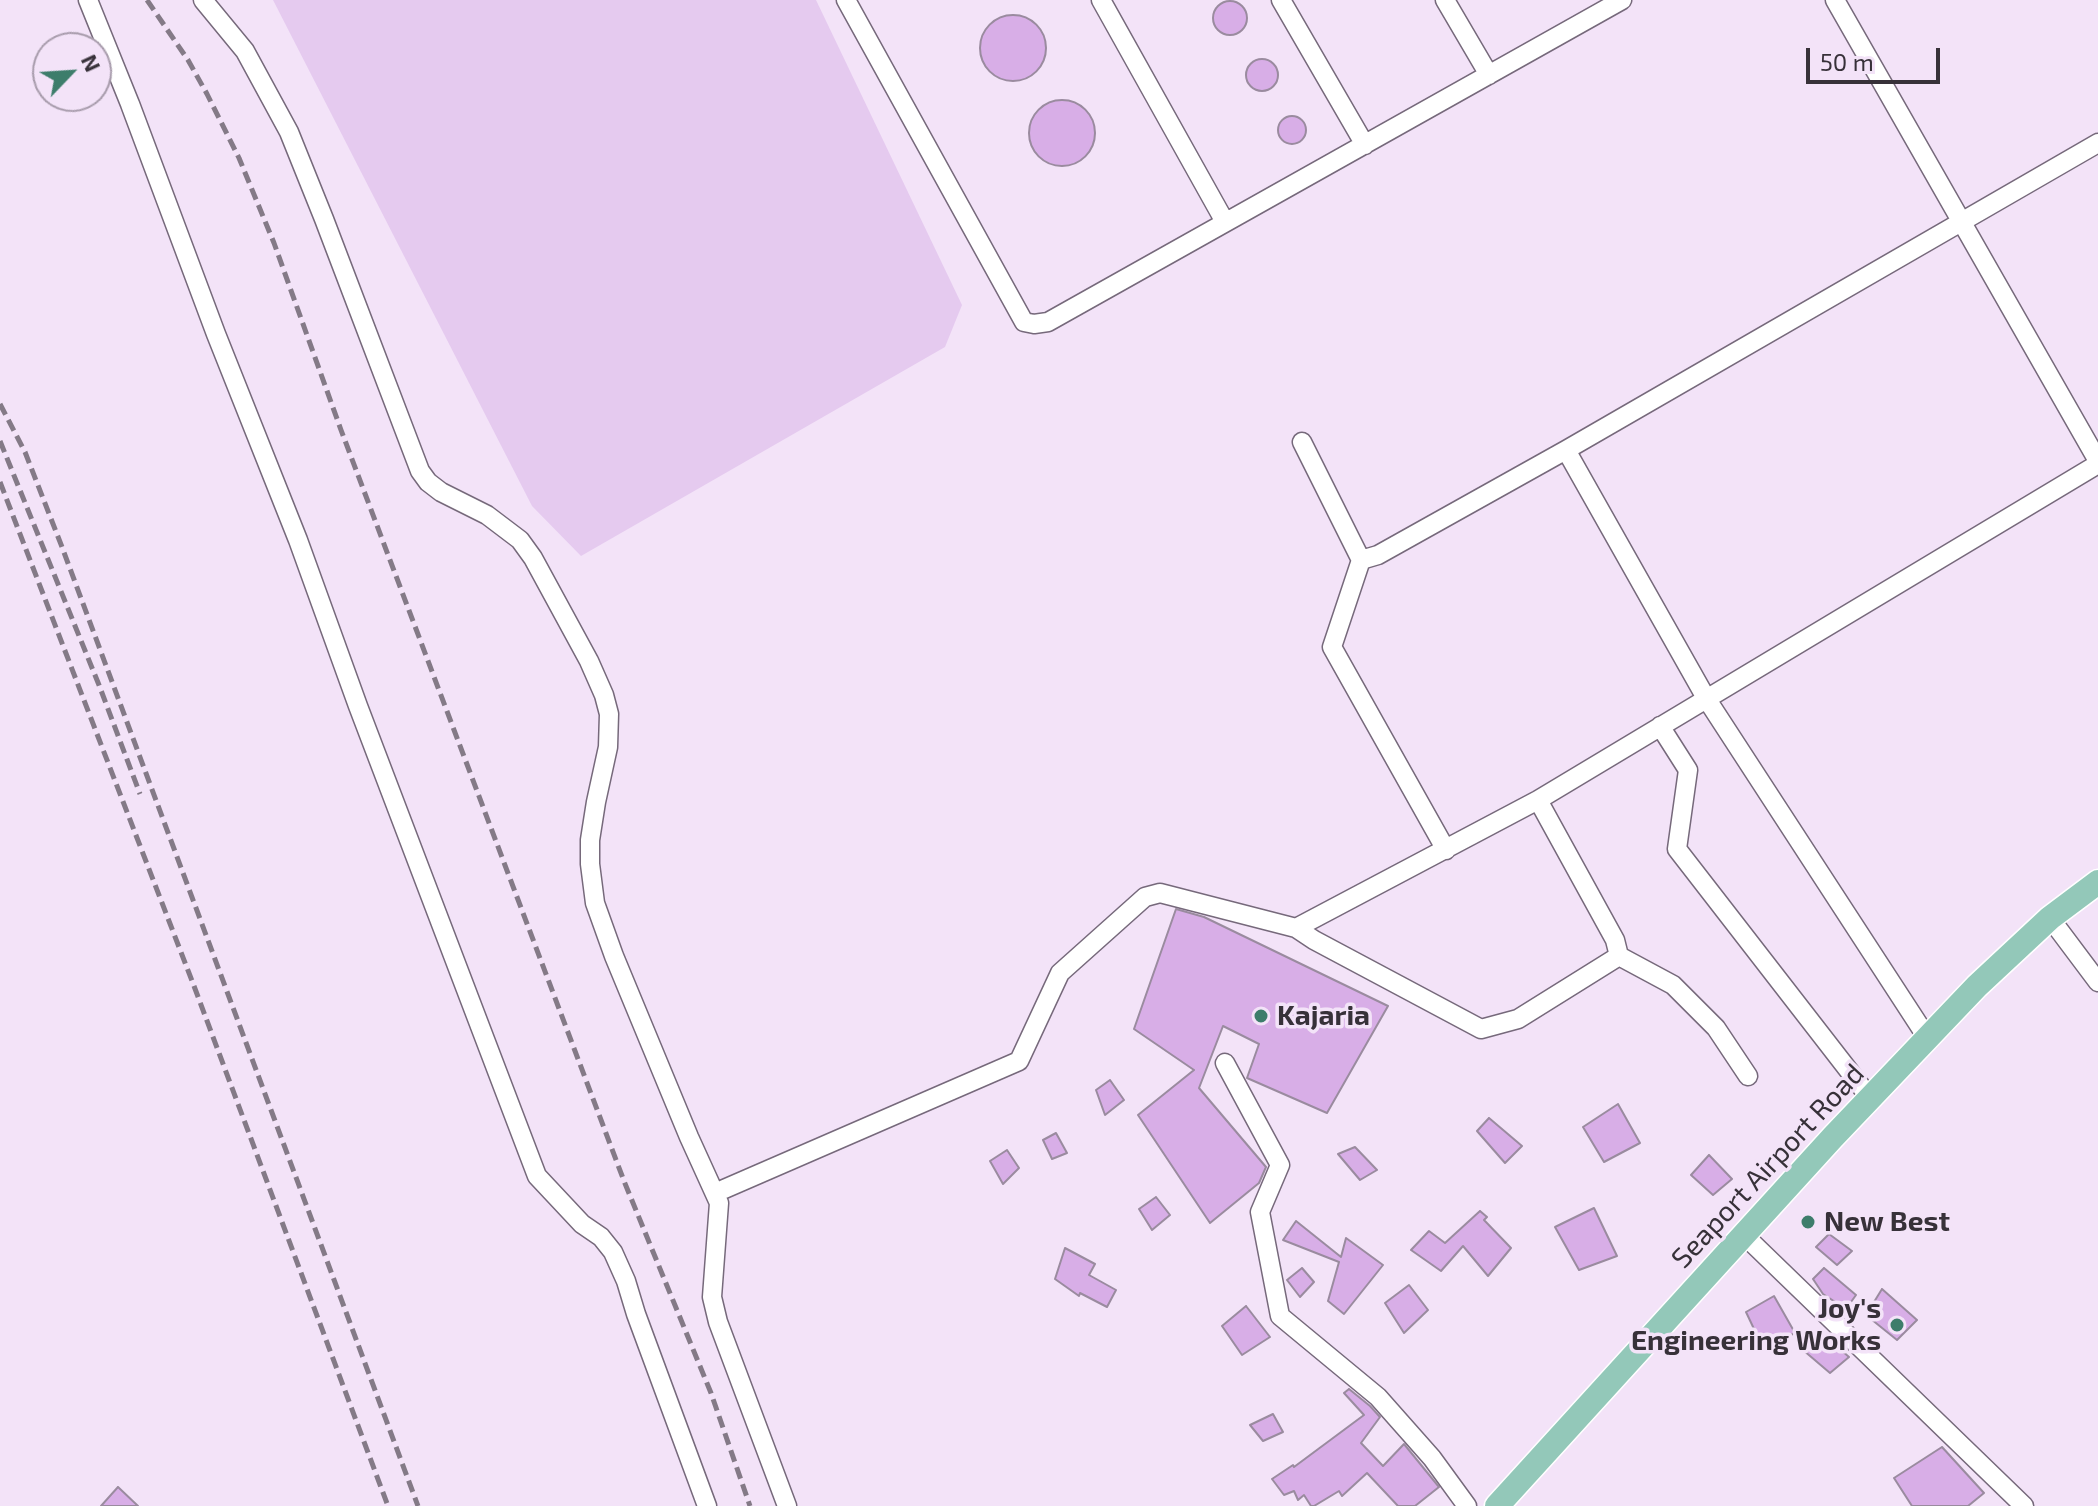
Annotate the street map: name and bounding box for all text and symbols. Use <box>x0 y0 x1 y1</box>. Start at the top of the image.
north arrow <box>32 32 112 112</box>
scale bar <box>1810 32 1944 82</box>
text: 50 m <box>1820 47 1874 76</box>
text: N <box>77 50 107 75</box>
place label: Kajaria <box>1277 999 1370 1033</box>
marker: Kajaria <box>1252 1007 1270 1025</box>
street label: Seaport Airport Road <box>1665 1057 1871 1275</box>
place label: New Best <box>1824 1205 1950 1239</box>
marker: New Best <box>1799 1213 1817 1231</box>
place label: Joy's Engineering Works <box>1631 1292 1881 1358</box>
marker: Joy's Engineering Works <box>1888 1316 1906 1334</box>

